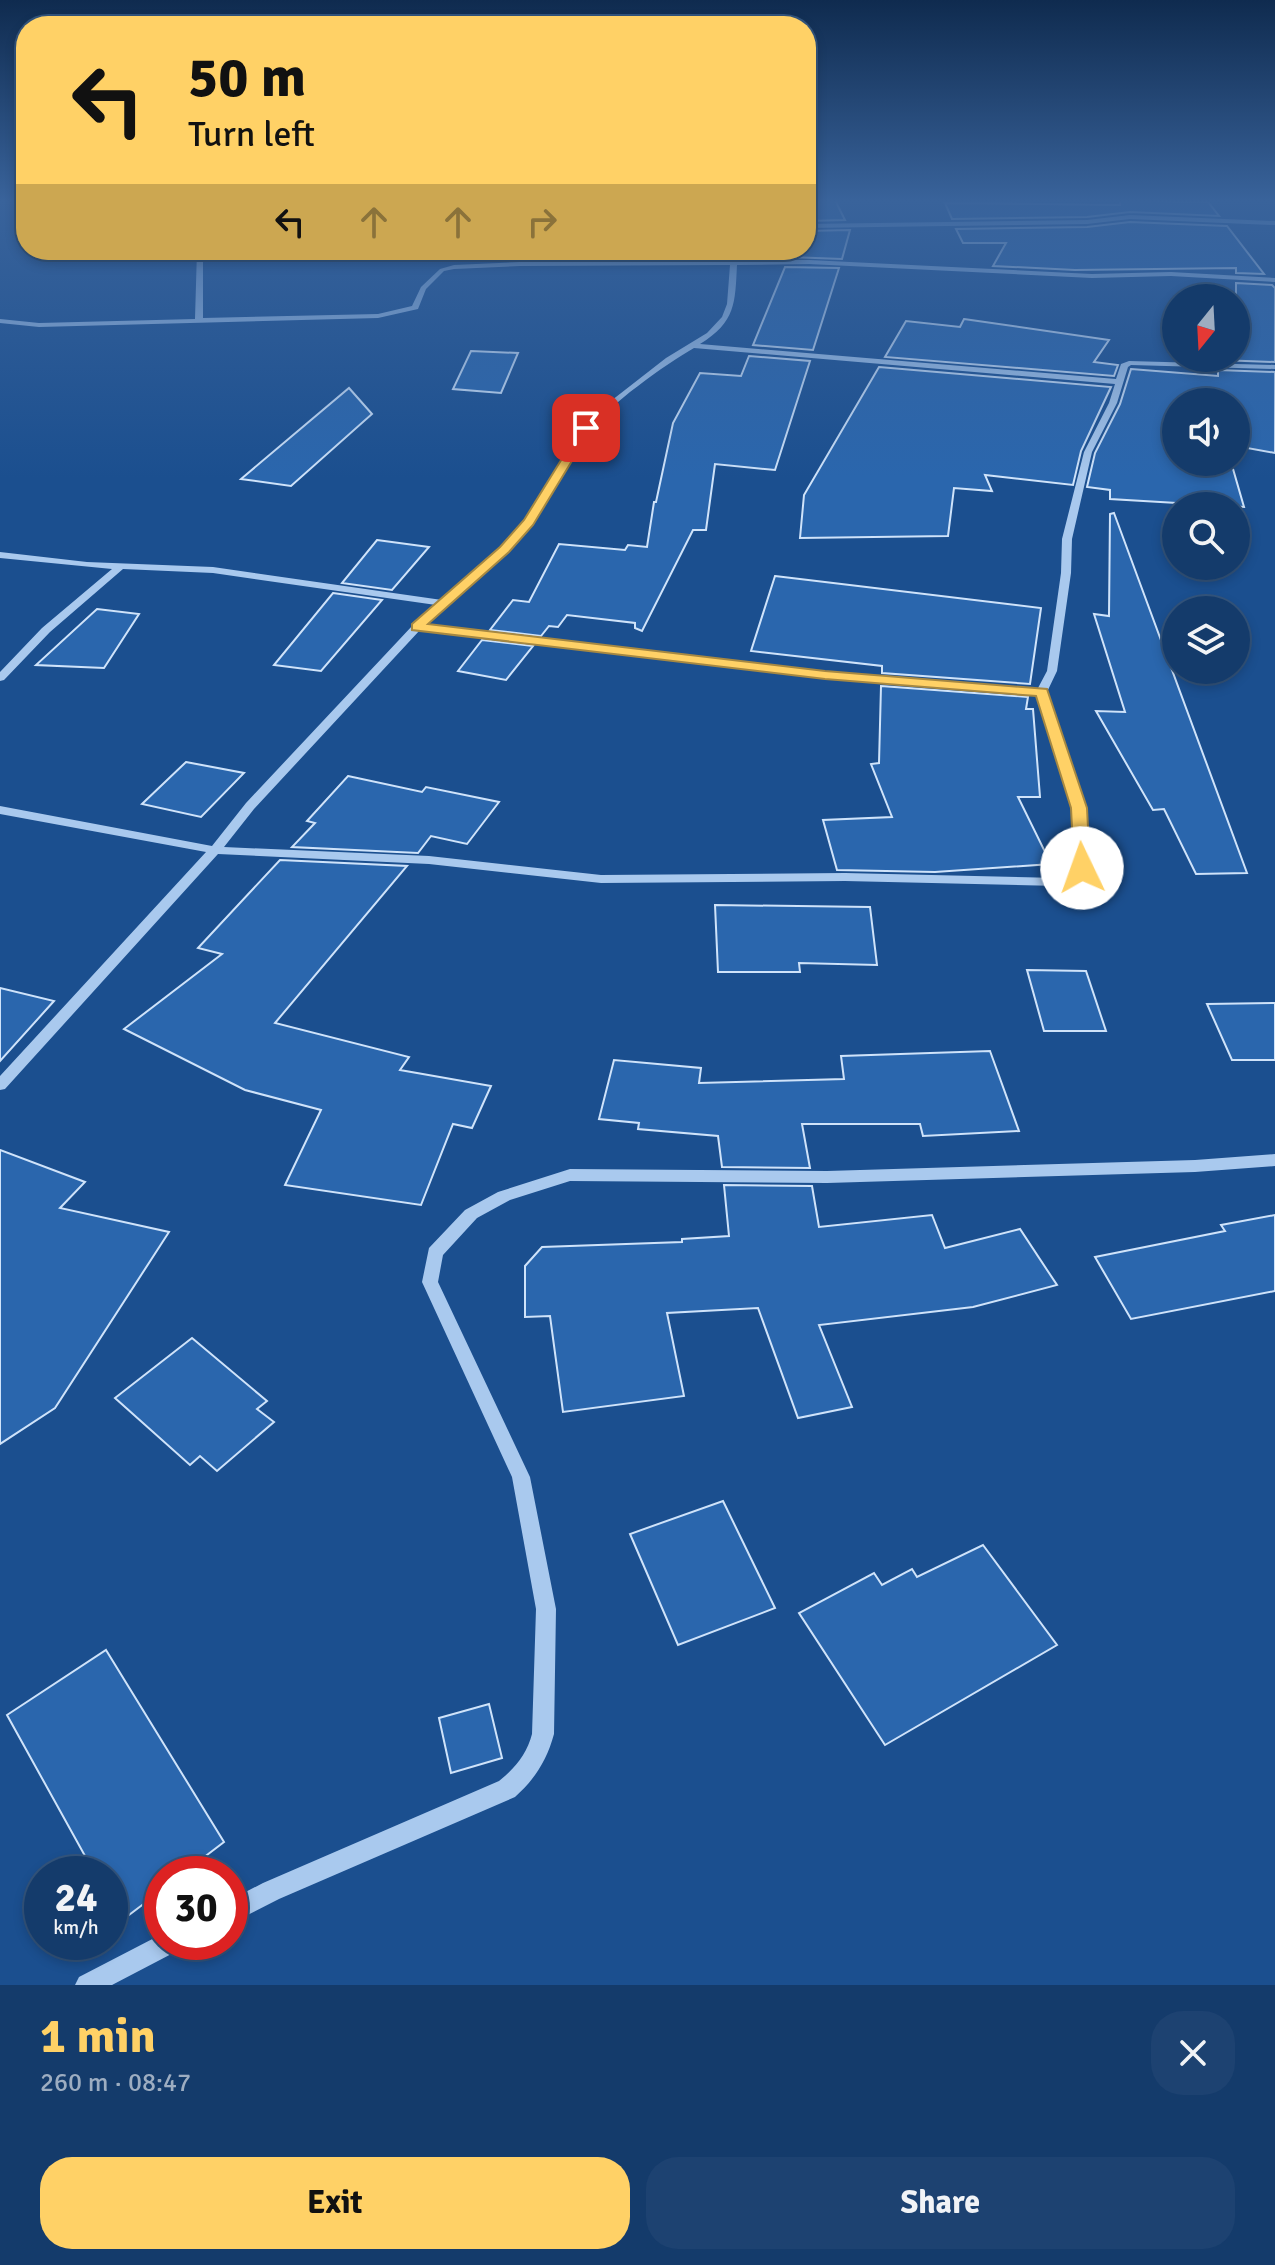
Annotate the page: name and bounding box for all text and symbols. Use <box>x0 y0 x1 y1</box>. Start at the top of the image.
text: 50 m <box>188 43 306 112</box>
icon: left <box>56 48 160 152</box>
text: Turn left <box>188 112 315 157</box>
icon: left <box>268 200 312 244</box>
icon: ahead <box>352 200 396 244</box>
icon: ahead <box>436 200 480 244</box>
icon: right <box>520 200 564 244</box>
north arrow <box>1162 284 1250 372</box>
map controls <box>1162 284 1250 684</box>
button: sound <box>1162 388 1250 476</box>
pin <box>552 394 620 462</box>
icon: arrive <box>564 406 608 450</box>
button: search <box>1162 492 1250 580</box>
button: layers <box>1162 596 1250 684</box>
position arrow <box>1040 826 1124 910</box>
speed limit sign: 30 <box>144 1856 248 1960</box>
text: 24 <box>54 1873 98 1923</box>
text: km/h <box>53 1915 99 1940</box>
text: 1 min <box>40 2007 156 2066</box>
button: close <box>1151 2011 1235 2095</box>
text: 260 m · 08:47 <box>40 2067 191 2099</box>
button: Exit <box>40 2157 630 2249</box>
button: Share <box>646 2157 1235 2249</box>

